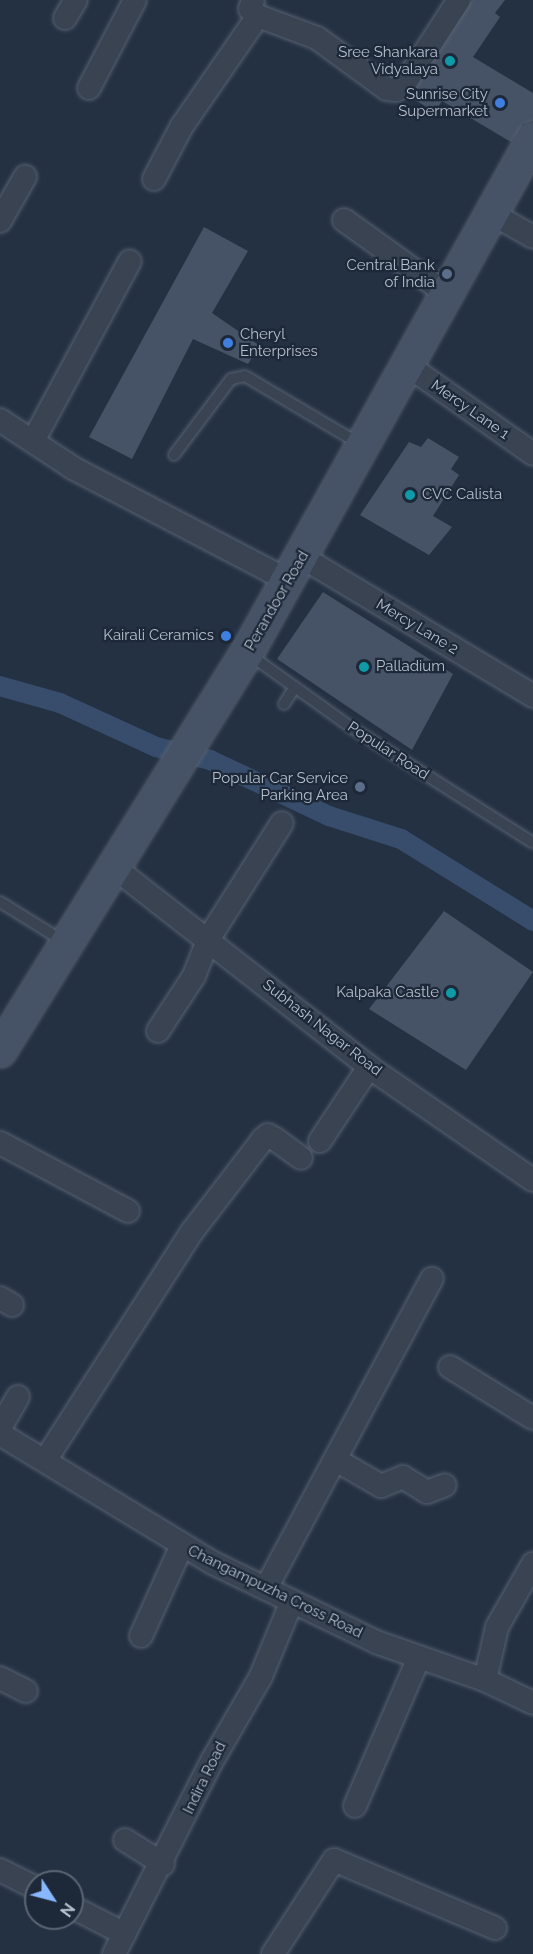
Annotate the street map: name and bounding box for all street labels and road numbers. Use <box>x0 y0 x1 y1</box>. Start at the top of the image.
street label: Mercy Lane 1 <box>427 376 513 444</box>
street label: Perandoor Road <box>241 548 313 654</box>
street label: Mercy Lane 2 <box>372 595 462 659</box>
street label: Popular Road <box>344 718 432 784</box>
street label: Subhash Nagar Road <box>259 976 385 1080</box>
street label: Changampuzha Cross Road <box>185 1542 365 1642</box>
street label: Indira Road <box>180 1739 230 1817</box>

